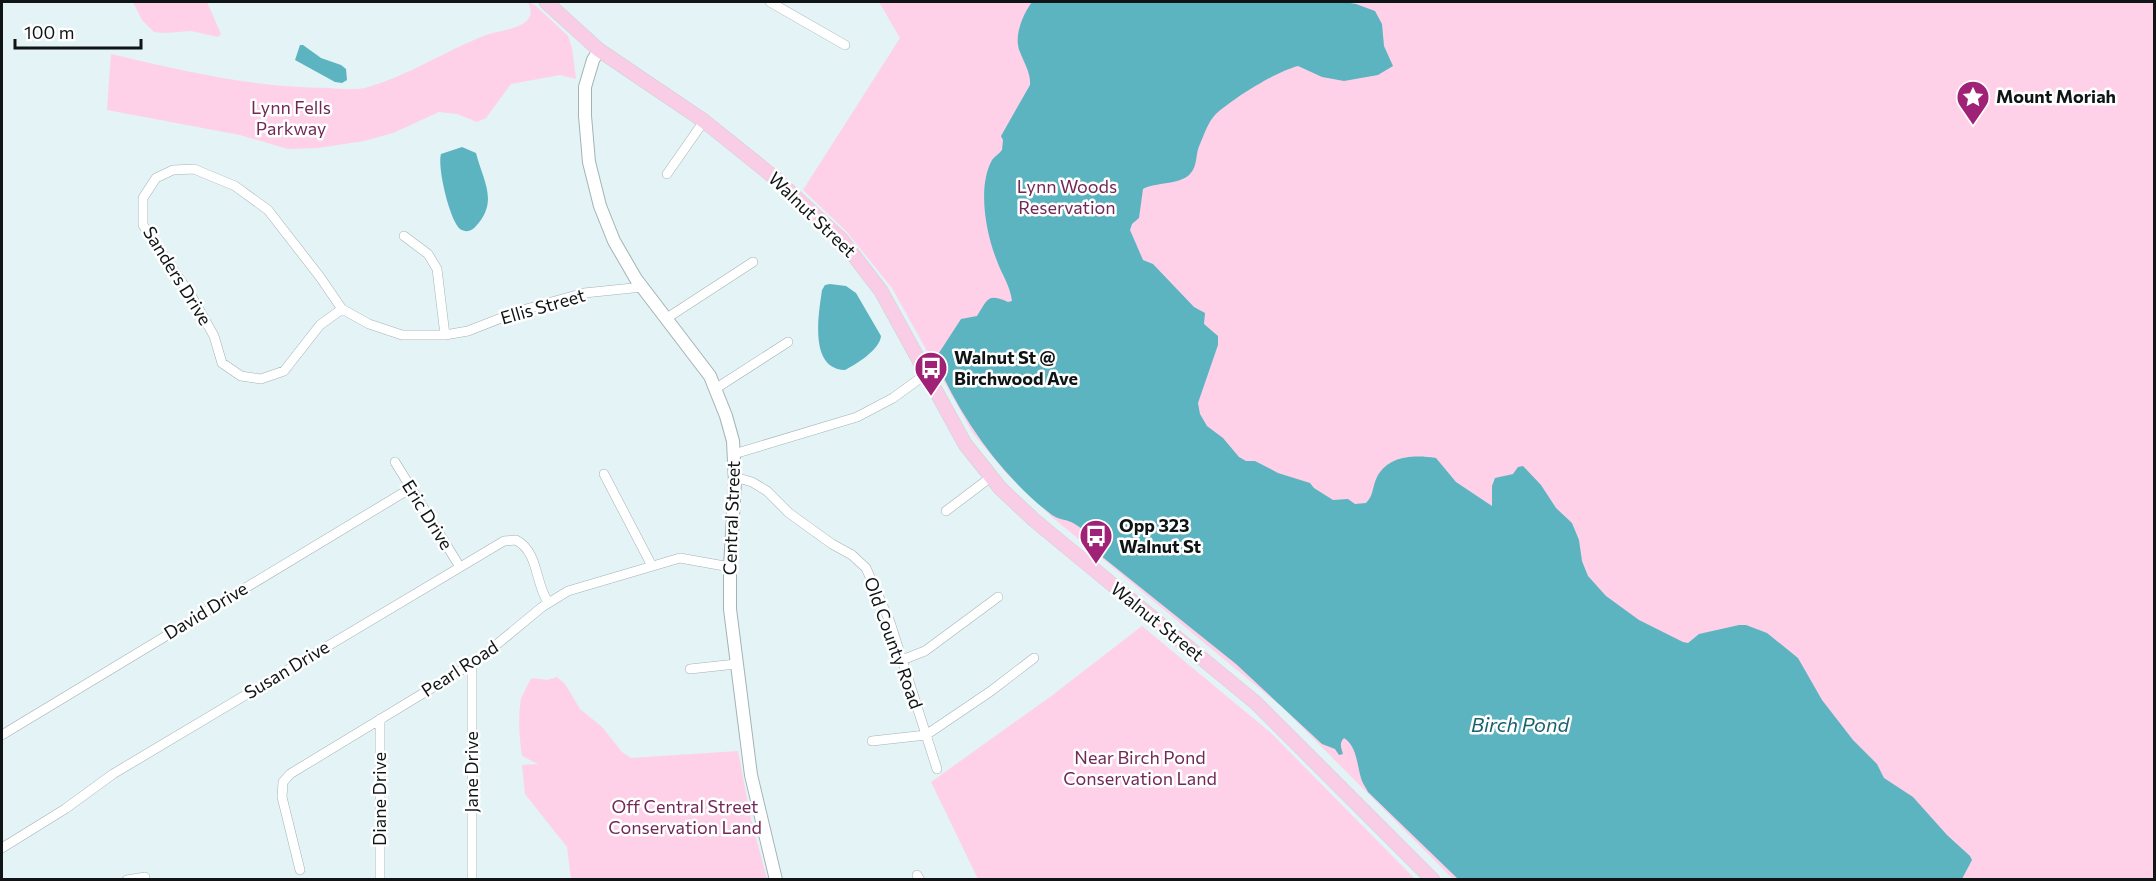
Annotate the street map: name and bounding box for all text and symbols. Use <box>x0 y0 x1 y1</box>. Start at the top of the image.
scale bar <box>15 12 141 50</box>
text: 100 m <box>24 21 74 43</box>
place icon: Mount Moriah <box>1955 79 1991 126</box>
place label: Mount Moriah <box>1996 85 2116 107</box>
park label: Lynn Fells Parkway <box>251 96 331 139</box>
street label: Walnut Street <box>764 167 861 262</box>
park label: Lynn Woods Reservation <box>1017 175 1117 218</box>
street label: Sanders Drive <box>139 222 217 329</box>
street label: Ellis Street <box>498 283 588 329</box>
place label: Walnut St @ Birchwood Ave <box>954 346 1078 389</box>
bus stop icon: Walnut St @ Birchwood Ave <box>913 350 949 397</box>
street label: Central Street <box>718 460 744 576</box>
street label: Eric Drive <box>398 475 458 554</box>
place label: Opp 323 Walnut St <box>1119 514 1202 557</box>
bus stop icon: Opp 323 Walnut St <box>1078 518 1114 565</box>
street label: Old County Road <box>860 574 928 712</box>
street label: David Drive <box>160 577 251 644</box>
street label: Walnut Street <box>1107 577 1209 665</box>
street label: Susan Drive <box>240 635 333 703</box>
street label: Pearl Road <box>417 635 502 701</box>
water label: Birch Pond <box>1471 712 1570 736</box>
street label: Jane Drive <box>460 731 482 813</box>
park label: Near Birch Pond Conservation Land <box>1063 746 1217 789</box>
street label: Diane Drive <box>368 752 390 846</box>
park label: Off Central Street Conservation Land <box>608 795 762 838</box>

